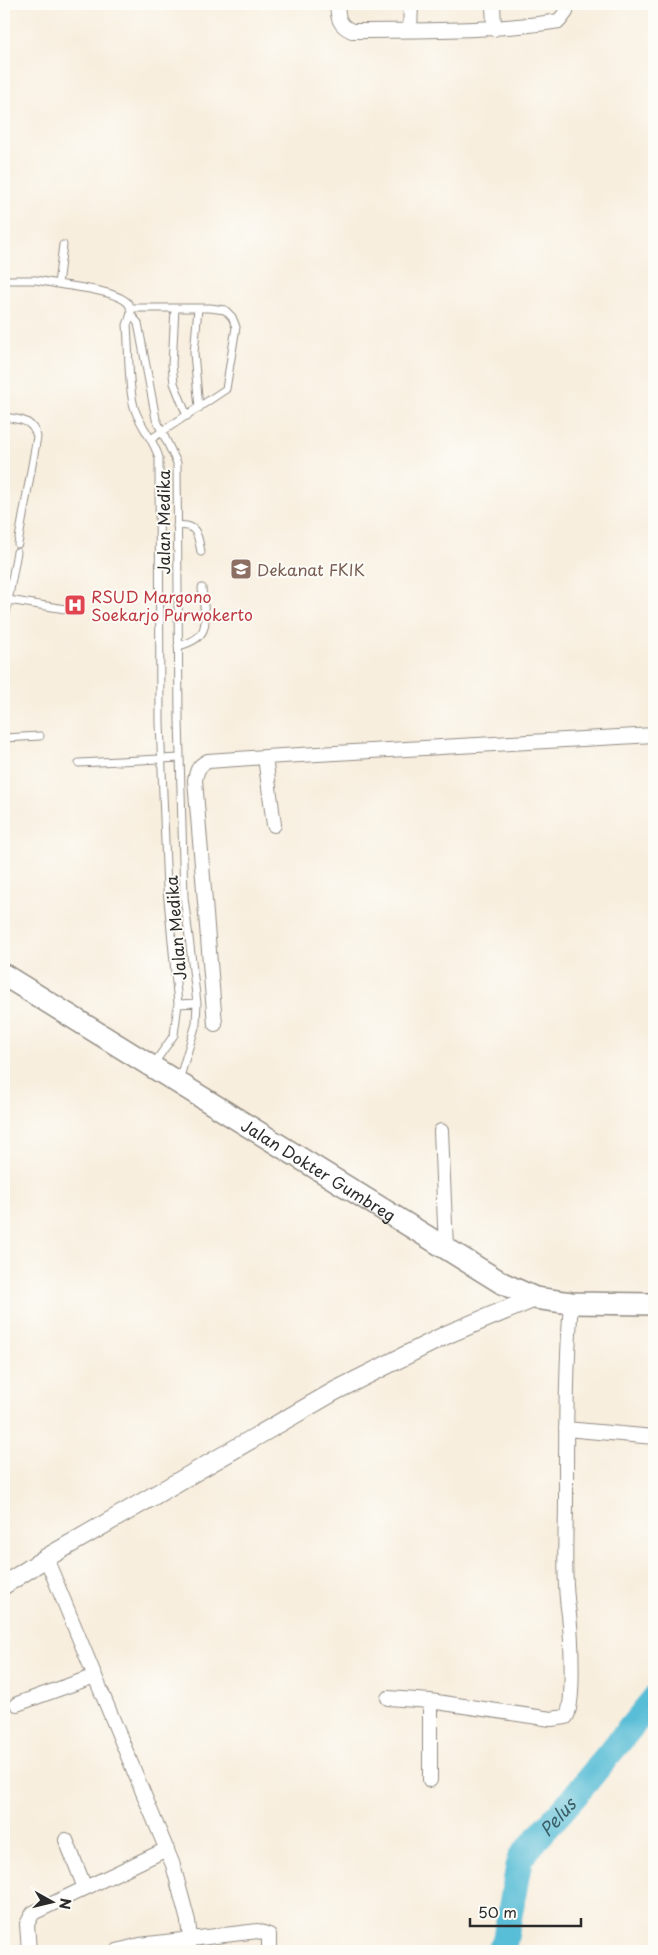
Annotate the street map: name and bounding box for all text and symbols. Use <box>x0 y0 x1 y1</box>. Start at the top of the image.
street label: Jalan Medika <box>151 470 175 574</box>
school or university icon: Dekanat FKIK <box>229 557 253 581</box>
place label: Dekanat FKIK <box>257 557 365 581</box>
place label: RSUD Margono Soekarjo Purwokerto <box>91 584 253 626</box>
hospital icon: RSUD Margono Soekarjo Purwokerto <box>63 593 87 617</box>
street label: Jalan Medika <box>158 875 192 981</box>
street label: Jalan Dokter Gumbreg <box>237 1113 401 1227</box>
water label: Pelus <box>532 1790 582 1842</box>
north arrow <box>28 1878 78 1928</box>
scale bar <box>470 1895 582 1927</box>
text: N <box>54 1897 77 1911</box>
text: 50 m <box>478 1900 517 1923</box>

